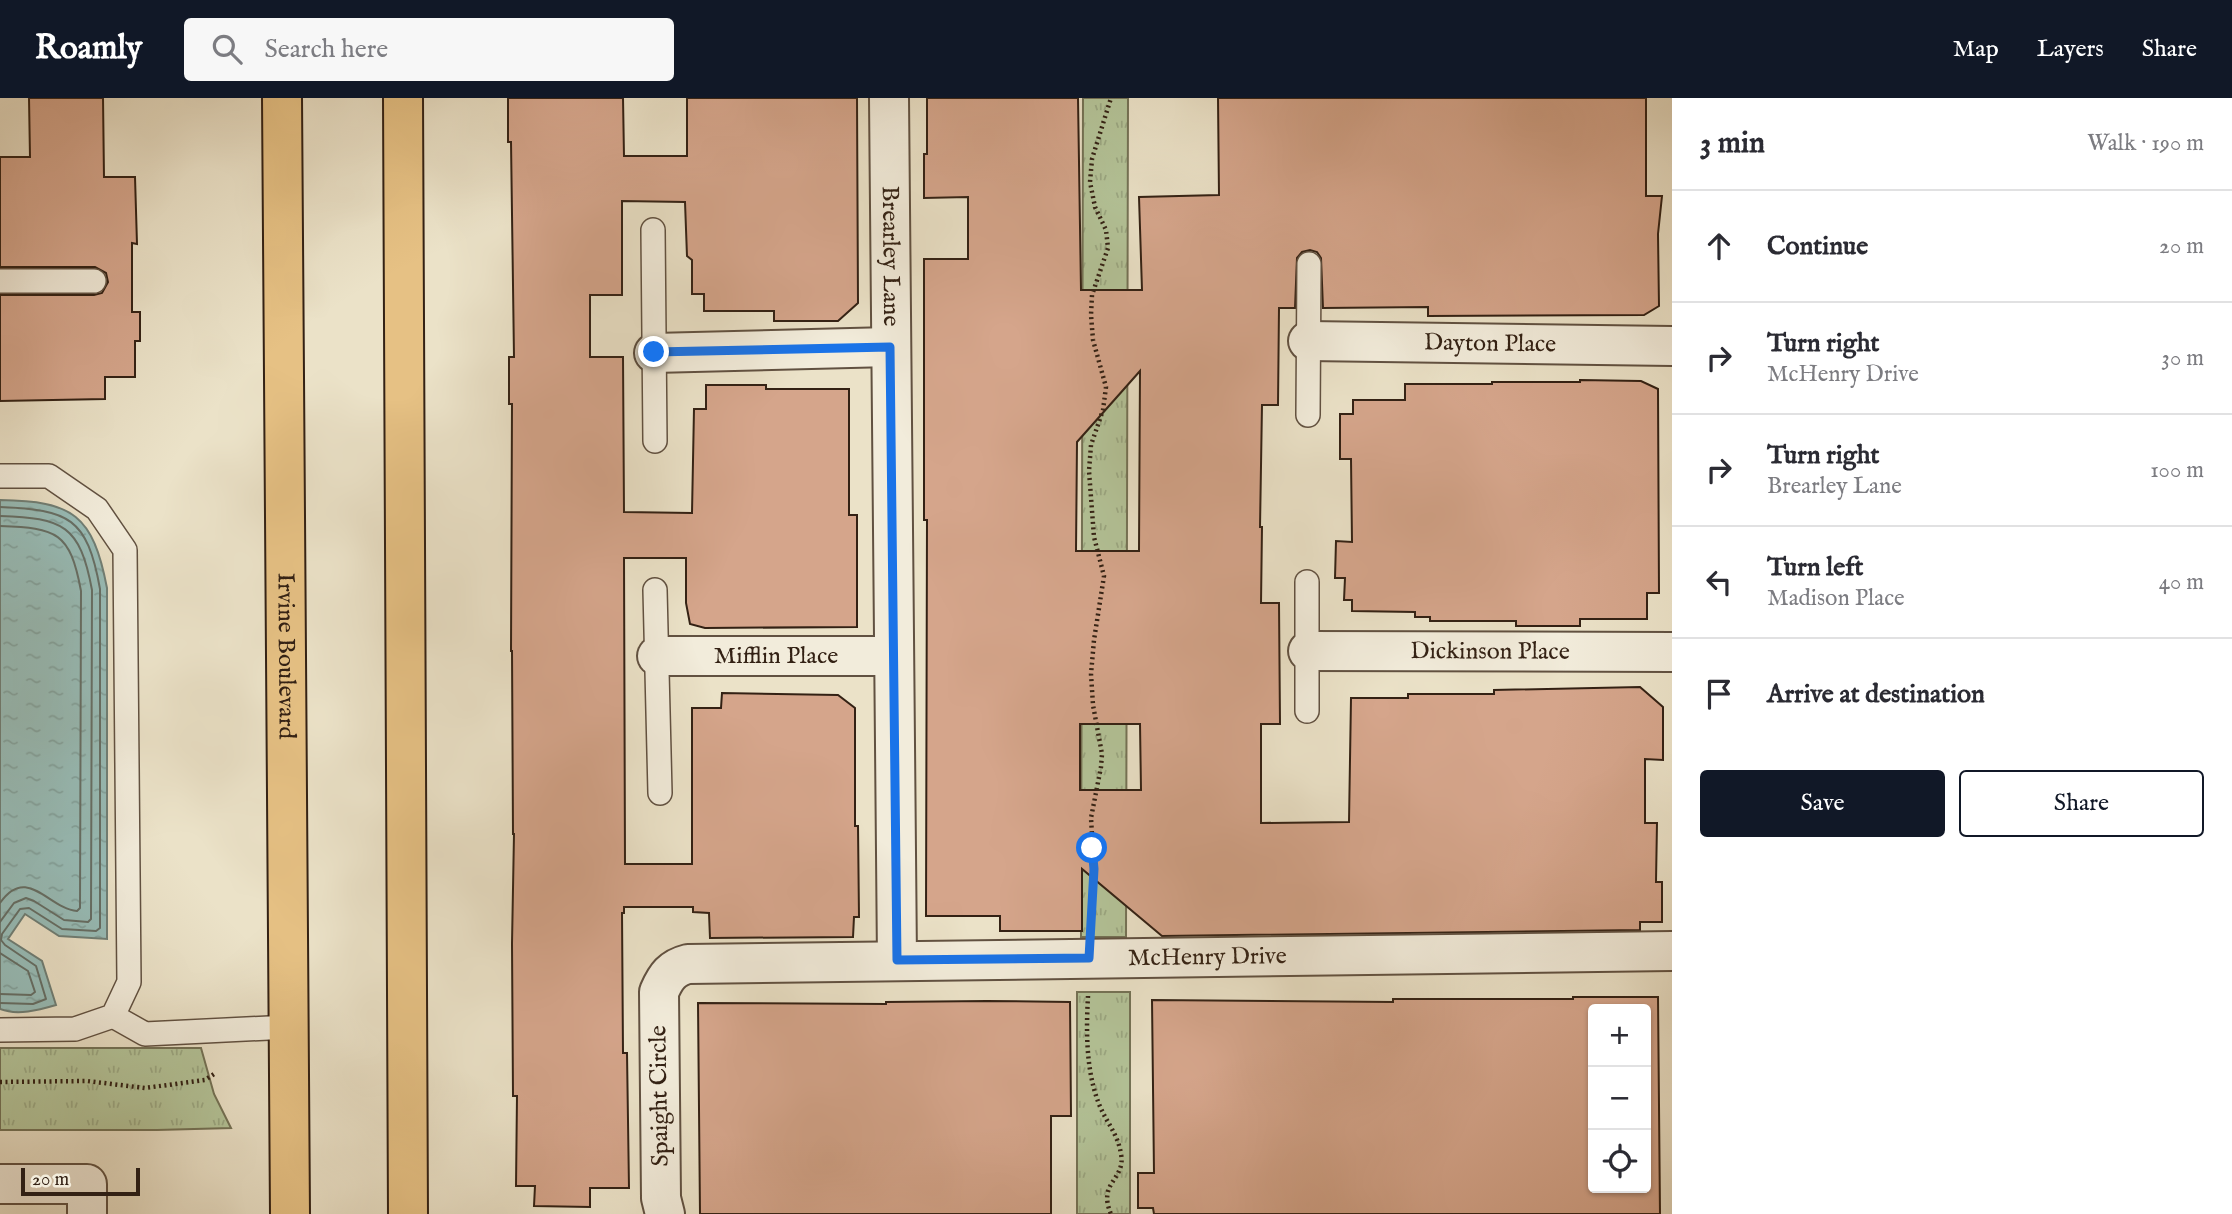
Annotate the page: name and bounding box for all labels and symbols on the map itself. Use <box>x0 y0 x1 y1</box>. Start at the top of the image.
street label: Brearley Lane <box>874 186 907 326</box>
street label: Dayton Place <box>1424 327 1556 360</box>
route end <box>638 336 669 367</box>
street label: Irvine Boulevard <box>270 573 302 740</box>
street label: Dickinson Place <box>1410 636 1570 667</box>
street label: Mifflin Place <box>714 641 838 672</box>
route start <box>1076 832 1107 863</box>
street label: McHenry Drive <box>1128 941 1287 974</box>
street label: Spaight Circle <box>643 1025 677 1167</box>
scale bar <box>21 1165 140 1197</box>

